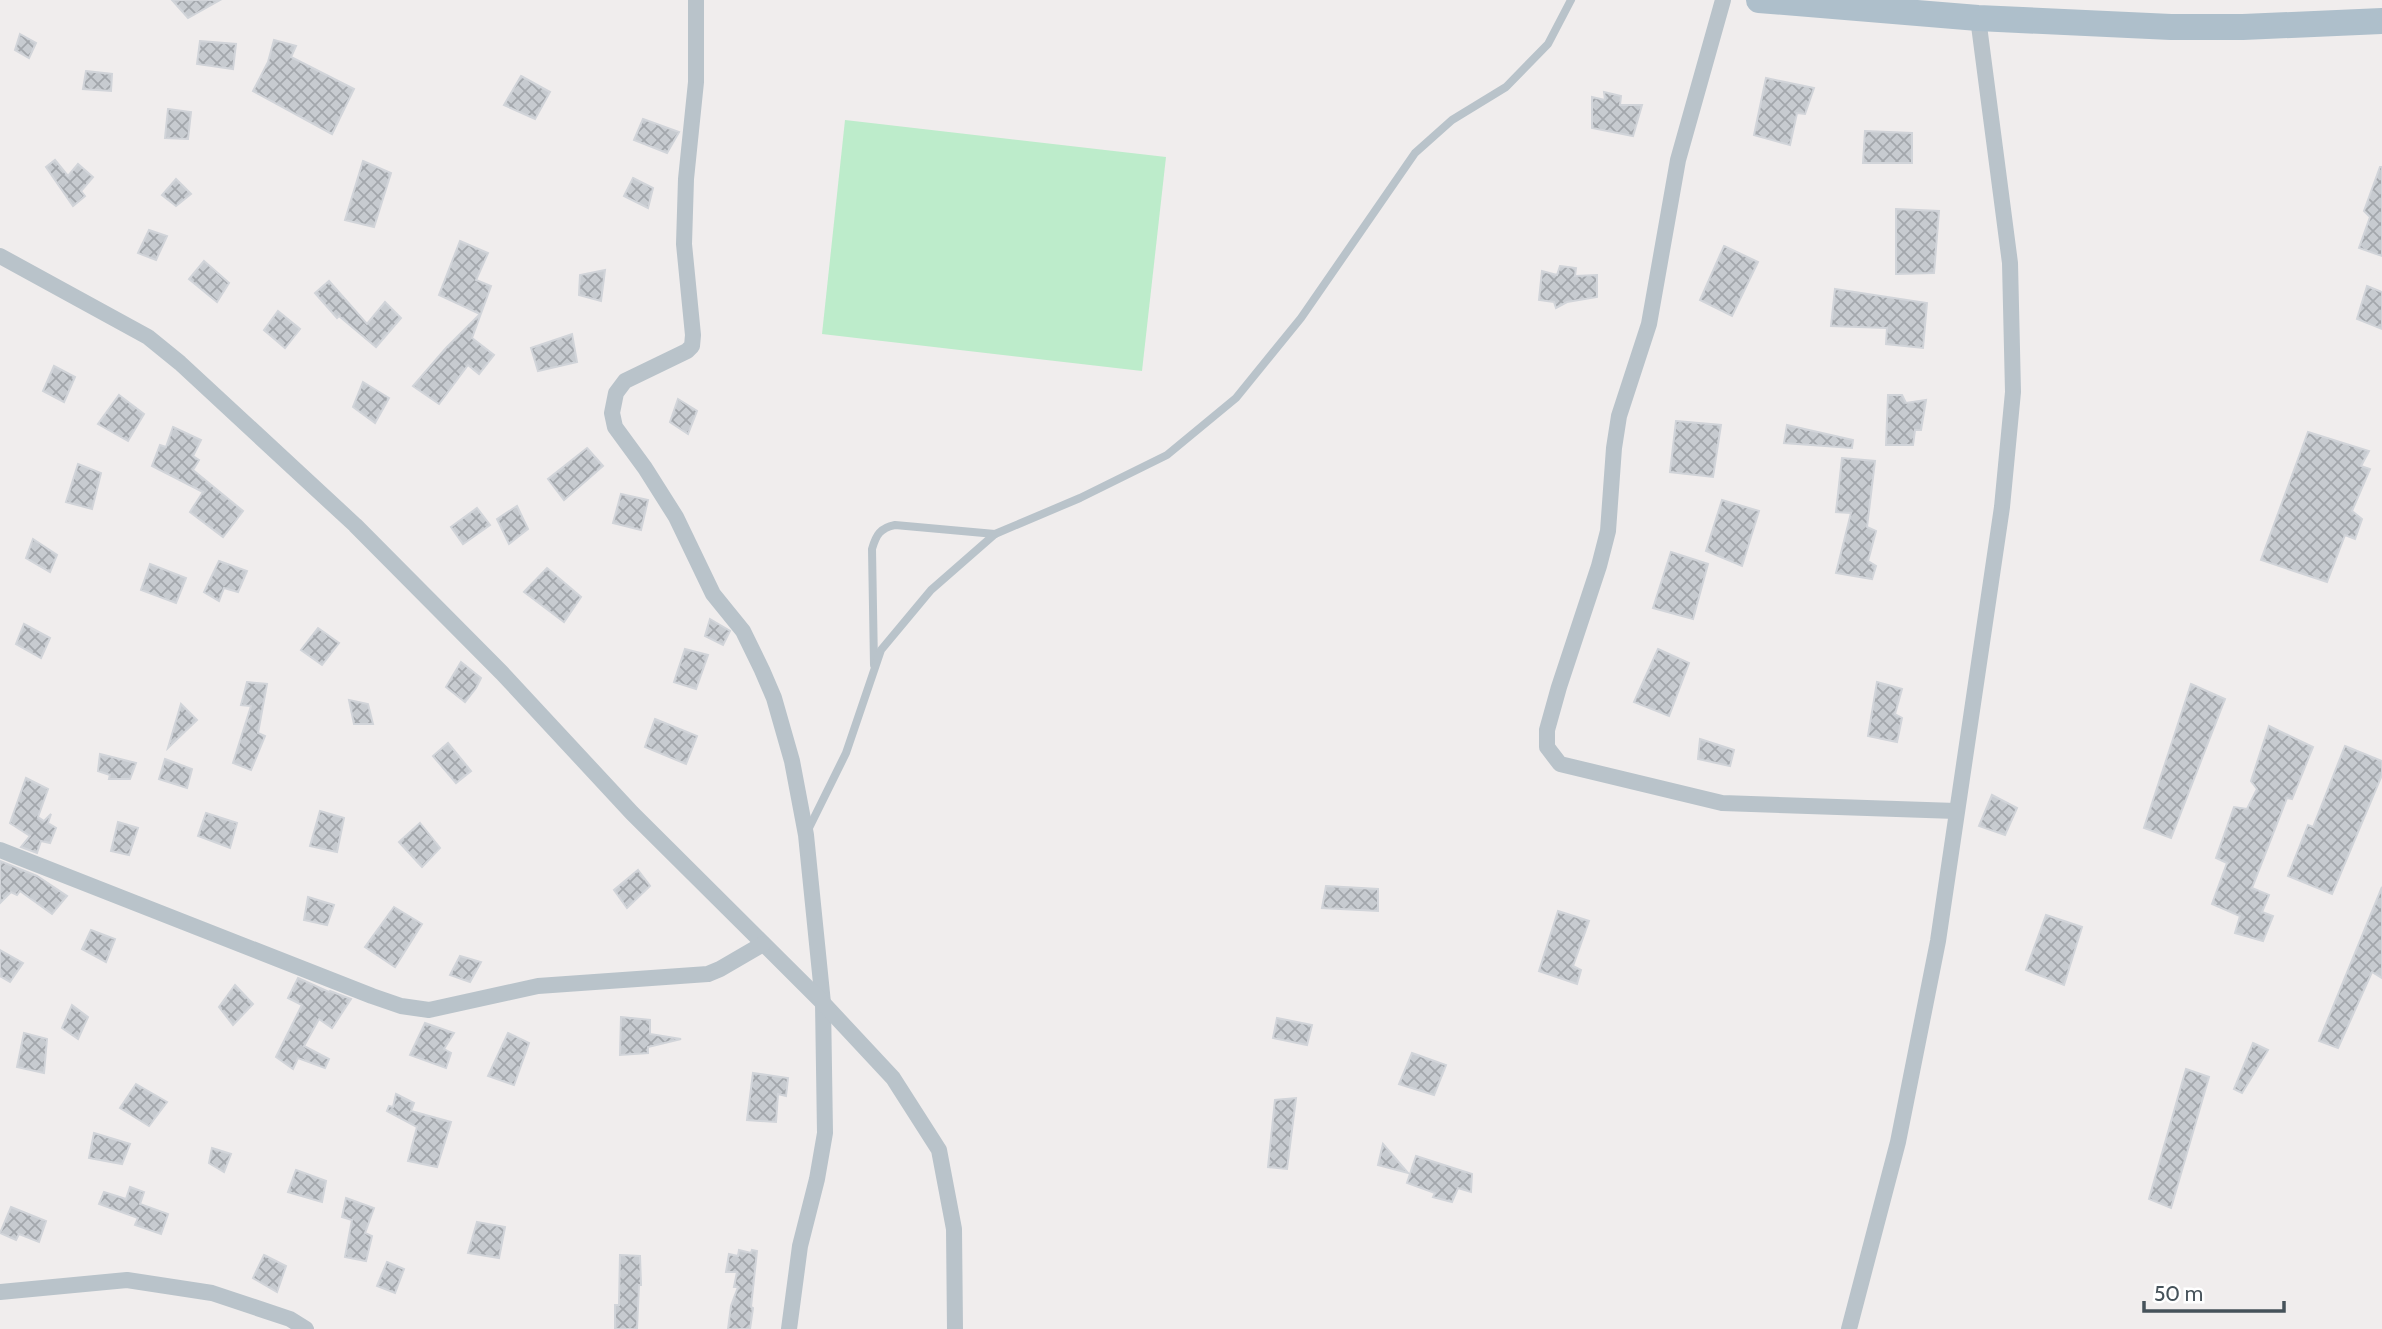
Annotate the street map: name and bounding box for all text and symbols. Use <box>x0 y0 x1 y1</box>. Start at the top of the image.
scale bar <box>2144 1270 2284 1314</box>
text: 50 m <box>2154 1281 2203 1306</box>

